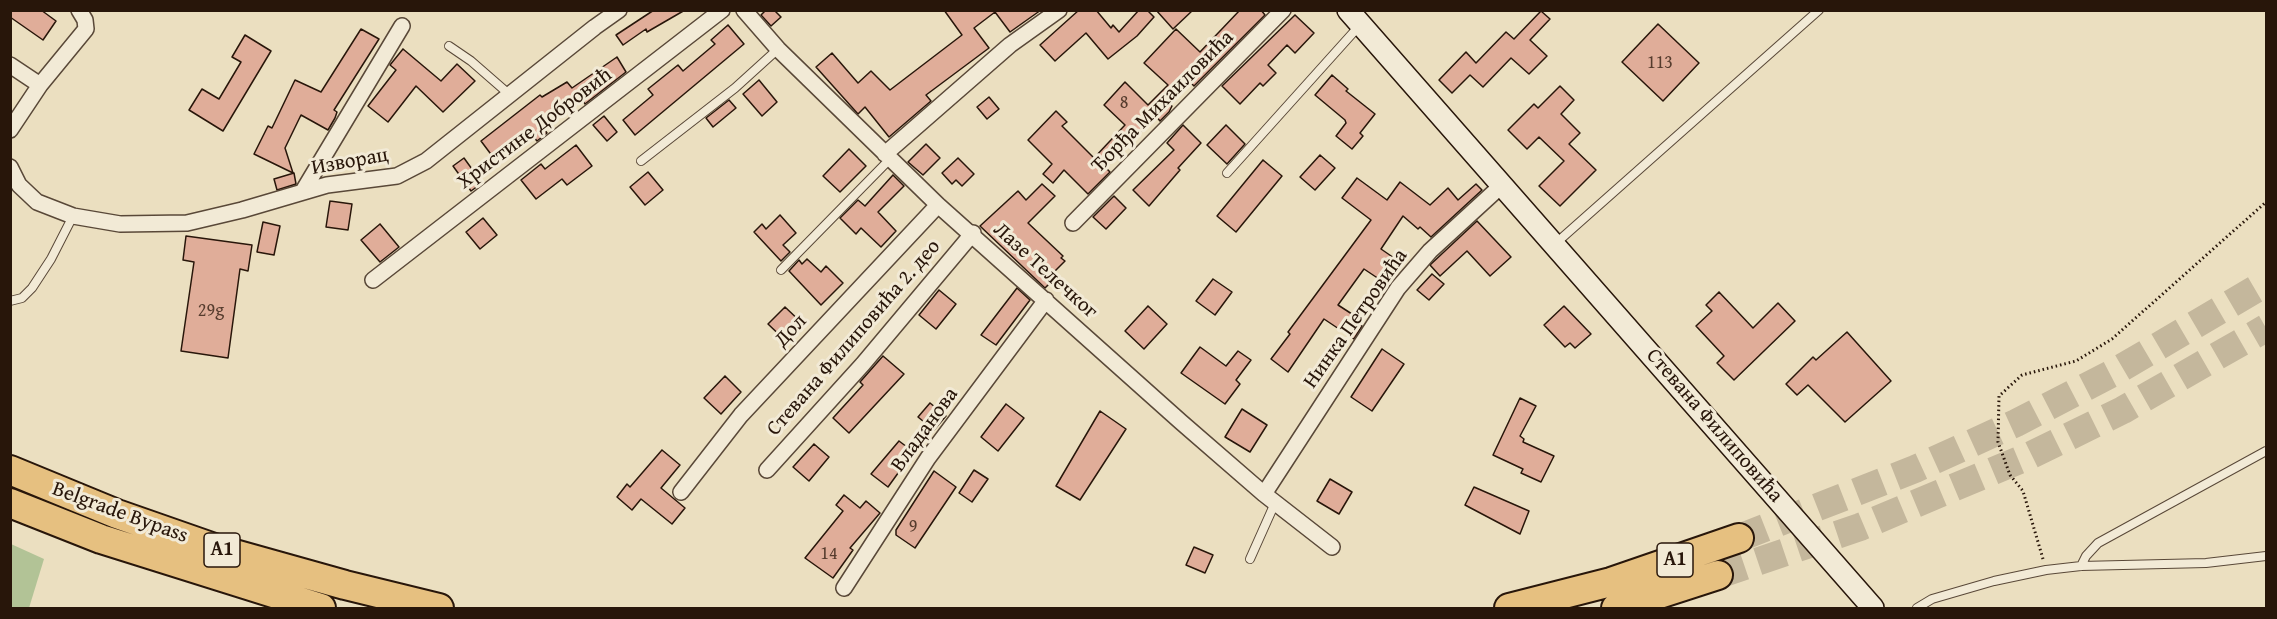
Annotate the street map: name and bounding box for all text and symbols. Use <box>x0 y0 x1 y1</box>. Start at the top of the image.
street label: Ђорђа Михаиловића <box>1087 26 1239 178</box>
house number: 113 <box>1647 52 1673 74</box>
street label: Христине Добровић <box>453 63 617 195</box>
house number: 8 <box>1120 92 1128 114</box>
street label: Изворац <box>310 143 390 181</box>
street label: Лазе Телечког <box>988 218 1102 324</box>
street label: Стевана Филиповића 2. део <box>762 235 946 441</box>
street label: Нинка Петровића <box>1299 244 1413 394</box>
house number: 29g <box>198 300 224 322</box>
street label: Дол <box>770 309 812 353</box>
street label: Стевана Филиповића <box>1640 344 1788 508</box>
street label: Владанова <box>886 383 964 477</box>
street label: Belgrade Bypass <box>49 477 191 549</box>
house number: 9 <box>909 516 917 538</box>
road number: A1 <box>204 533 240 567</box>
house number: 14 <box>820 543 838 565</box>
road number: A1 <box>1657 543 1693 577</box>

